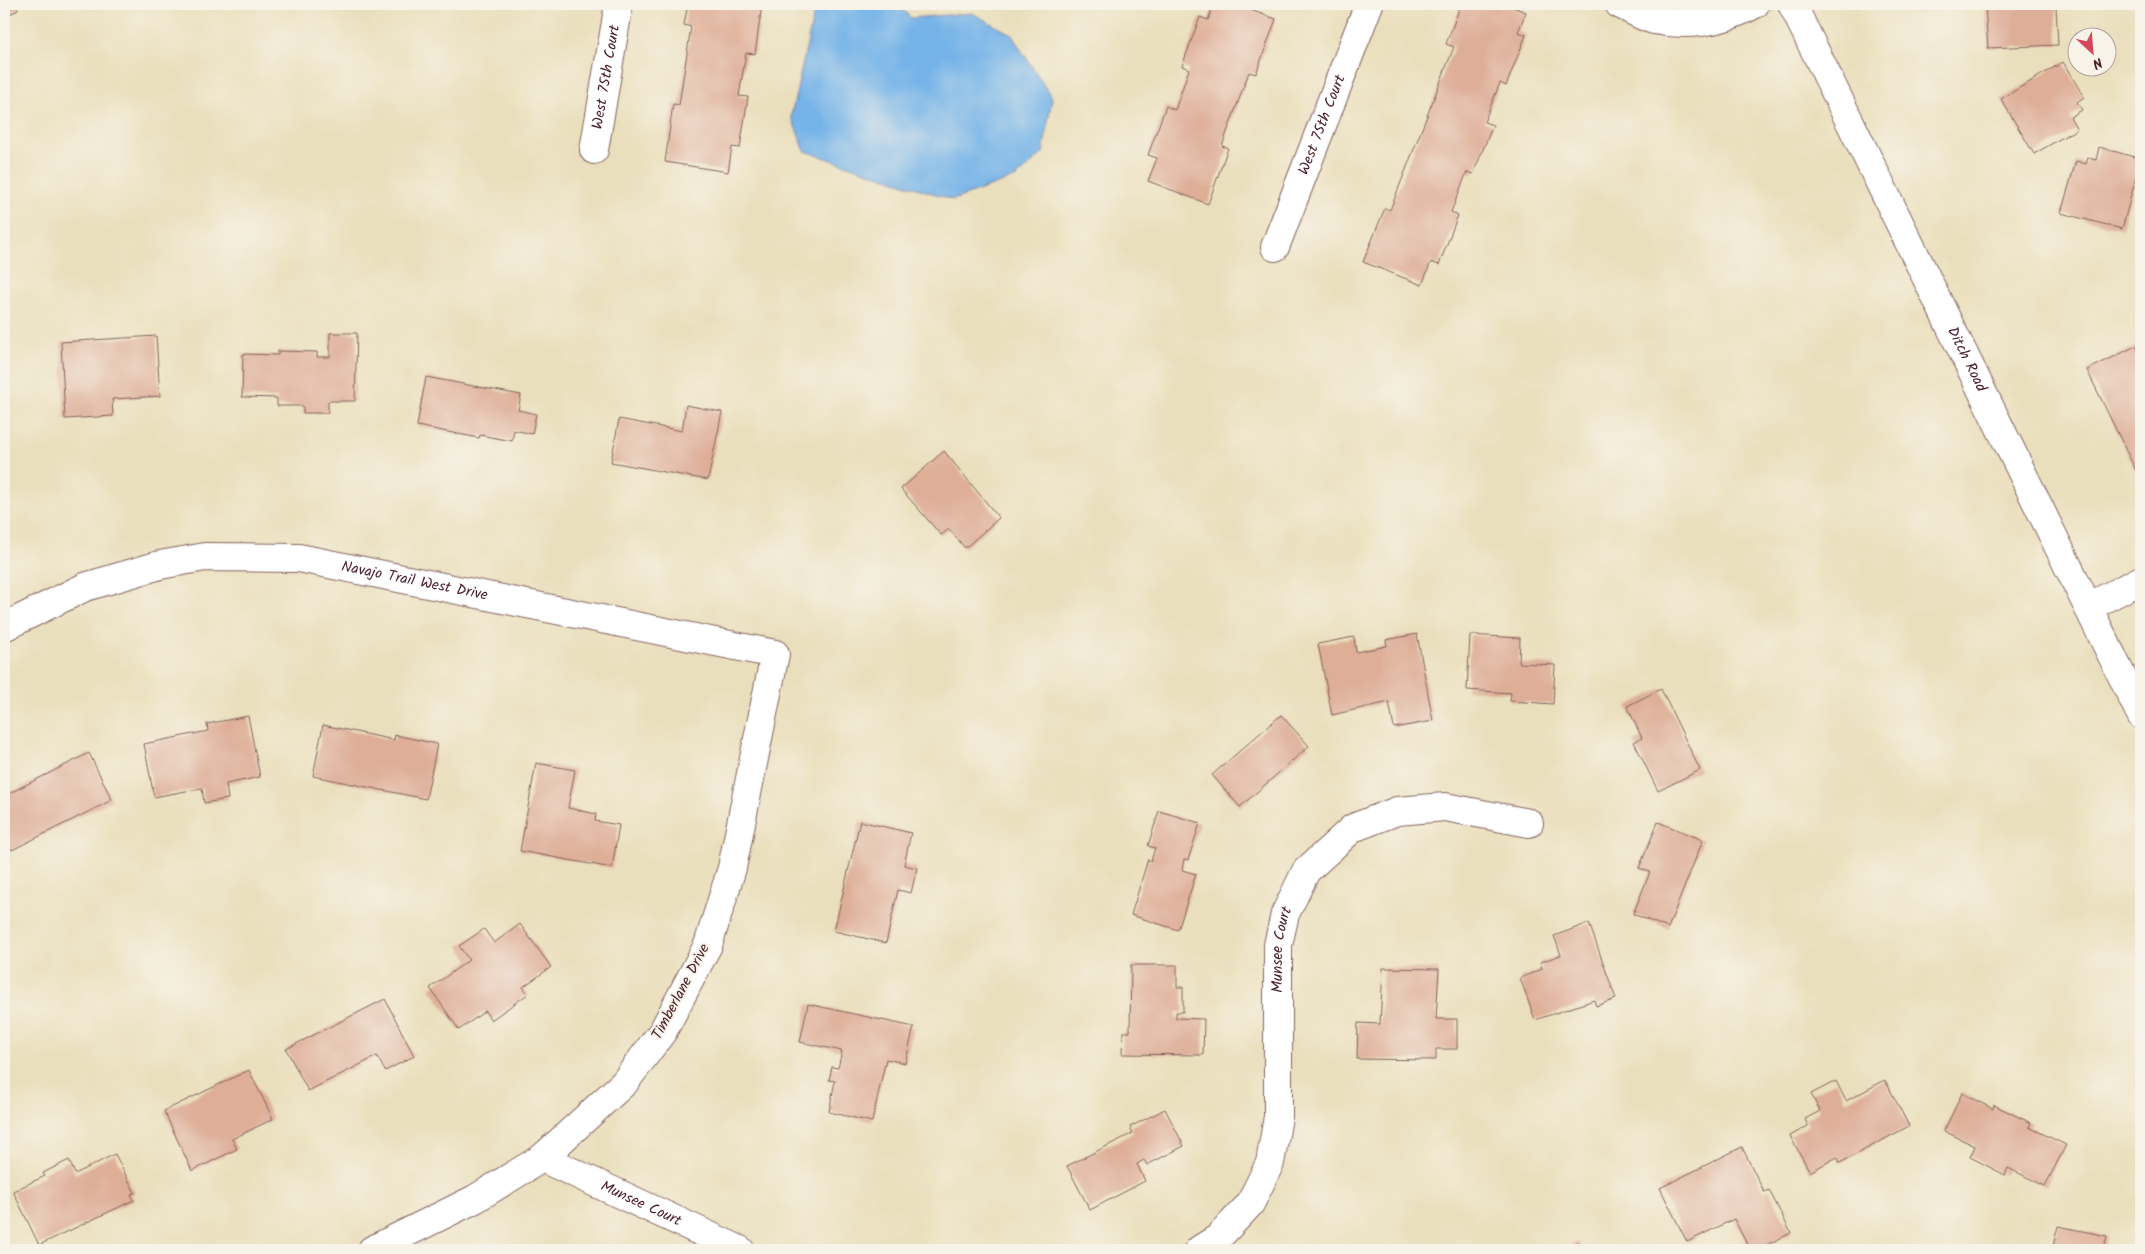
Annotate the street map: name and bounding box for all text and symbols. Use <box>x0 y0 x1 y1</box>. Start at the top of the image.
street label: West 75th Court <box>586 23 627 131</box>
north arrow <box>2068 28 2118 78</box>
text: N <box>2088 51 2106 75</box>
street label: West 75th Court <box>1292 71 1353 178</box>
street label: Ditch Road <box>1940 323 1993 397</box>
street label: Navajo Trail West Drive <box>339 555 490 608</box>
street label: Munsee Court <box>1266 902 1299 993</box>
street label: Timberlane Drive <box>646 939 717 1044</box>
street label: Munsee Court <box>596 1175 685 1233</box>

